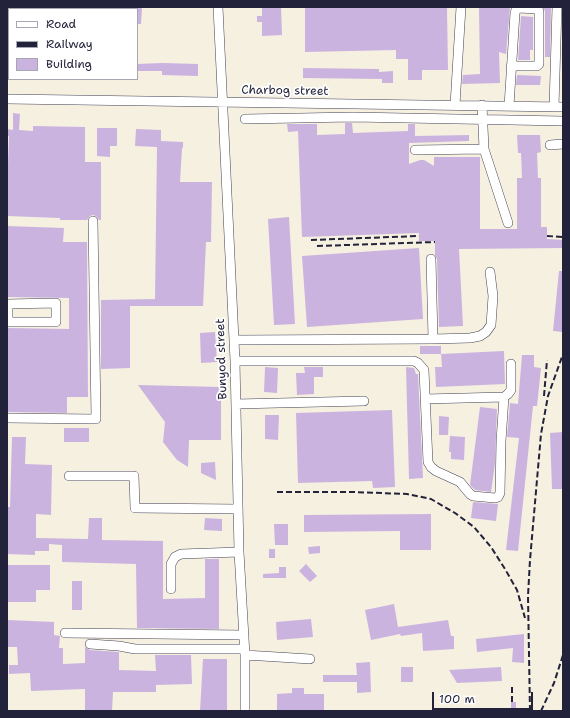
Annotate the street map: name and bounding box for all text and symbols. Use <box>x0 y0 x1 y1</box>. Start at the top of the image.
legend <box>8 8 138 80</box>
text: Road <box>46 16 76 32</box>
text: Railway <box>46 36 93 52</box>
text: Building <box>46 56 92 72</box>
street label: Charbog street <box>241 83 329 99</box>
street label: Bunyod street <box>213 318 231 400</box>
scale bar <box>434 684 535 710</box>
text: 100 m <box>439 691 475 707</box>

